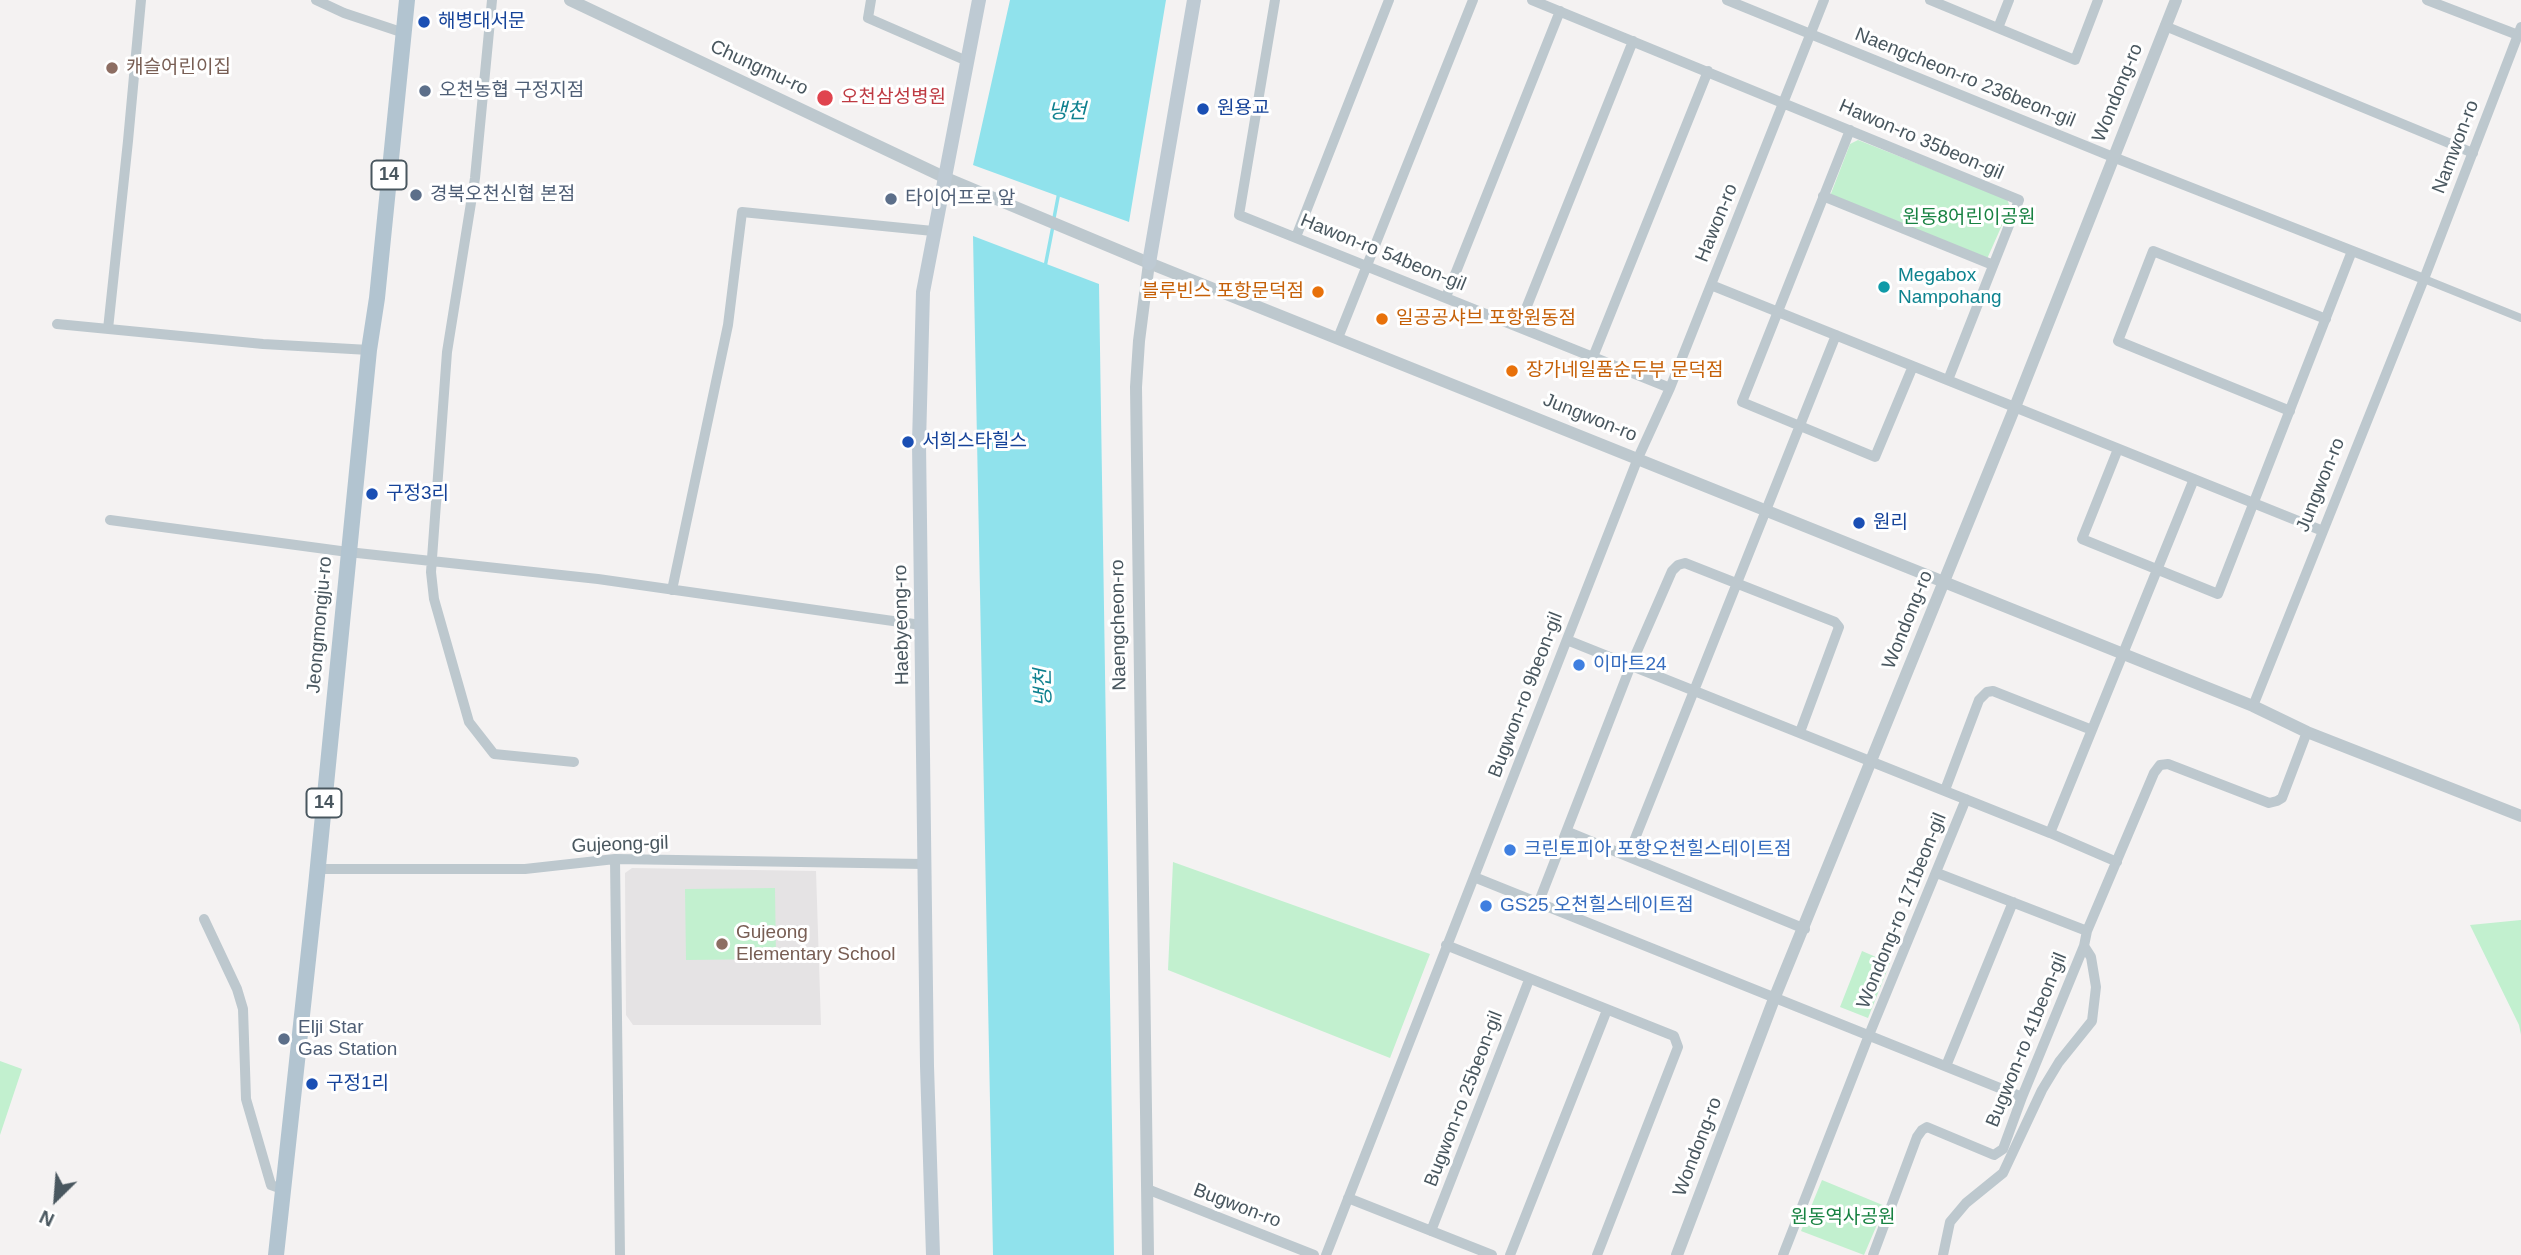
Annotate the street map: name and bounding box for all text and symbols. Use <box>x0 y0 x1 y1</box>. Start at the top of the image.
place label: 해병대서문 <box>438 11 525 33</box>
marker: 해병대서문 <box>416 14 432 30</box>
street label: Naengcheon-ro 236beon-gil <box>1852 23 2078 133</box>
street label: Chungmu-ro <box>706 35 812 101</box>
street label: Wondong-ro <box>2088 40 2148 146</box>
place label: 캐슬어린이집 <box>126 57 231 79</box>
marker: 캐슬어린이집 <box>104 60 120 76</box>
place label: 오천농협 구정지점 <box>439 80 584 102</box>
marker: 오천농협 구정지점 <box>417 83 433 99</box>
place label: 오천삼성병원 <box>841 87 946 109</box>
marker: 오천삼성병원 <box>815 88 835 108</box>
street label: Hawon-ro 35beon-gil <box>1835 95 2007 185</box>
street label: Namwon-ro <box>2428 97 2484 197</box>
place label: 원용교 <box>1217 98 1269 120</box>
water label: 냉천 <box>1048 99 1086 125</box>
marker: 원용교 <box>1195 101 1211 117</box>
road number: 14 <box>372 160 406 190</box>
street label: Hawon-ro <box>1691 181 1743 265</box>
place label: 경북오천신협 본점 <box>430 184 575 206</box>
marker: 경북오천신협 본점 <box>408 187 424 203</box>
place label: 타이어프로 앞 <box>905 188 1015 210</box>
marker: 타이어프로 앞 <box>883 191 899 207</box>
park label: 원동8어린이공원 <box>1903 207 2035 229</box>
street label: Hawon-ro 54beon-gil <box>1297 209 1469 297</box>
place label: Megabox Nampohang <box>1898 265 2002 309</box>
marker: Megabox Nampohang <box>1876 279 1892 295</box>
place label: 블루빈스 포항문덕점 <box>1141 281 1304 303</box>
marker: 블루빈스 포항문덕점 <box>1310 284 1326 300</box>
place label: 일공공샤브 포항원동점 <box>1396 308 1576 330</box>
marker: 일공공샤브 포항원동점 <box>1374 311 1390 327</box>
place label: 장가네일품순두부 문덕점 <box>1526 360 1724 382</box>
marker: 장가네일품순두부 문덕점 <box>1504 363 1520 379</box>
street label: Jungwon-ro <box>1540 389 1640 447</box>
place label: 서희스타힐스 <box>922 431 1027 453</box>
marker: 서희스타힐스 <box>900 434 916 450</box>
street label: Jungwon-ro <box>2292 435 2350 535</box>
place label: 구정3리 <box>386 483 449 505</box>
marker: 구정3리 <box>364 486 380 502</box>
place label: 원리 <box>1873 512 1908 534</box>
marker: 원리 <box>1851 515 1867 531</box>
street label: Jeongmongju-ro <box>303 556 337 694</box>
street label: Naengcheon-ro <box>1106 559 1132 691</box>
street label: Haebyeong-ro <box>890 565 914 685</box>
street label: Wondong-ro <box>1878 567 1938 673</box>
street label: Bugwon-ro 9beon-gil <box>1484 609 1568 781</box>
place label: 이마트24 <box>1593 654 1667 676</box>
marker: 이마트24 <box>1571 657 1587 673</box>
water label: 냉천 <box>1031 668 1057 708</box>
road number: 14 <box>306 788 342 818</box>
street label: Wondong-ro 171beon-gil <box>1852 810 1952 1012</box>
street label: Gujeong-gil <box>571 832 669 858</box>
place label: 크린토피아 포항오천힐스테이트점 <box>1524 839 1791 861</box>
marker: 크린토피아 포항오천힐스테이트점 <box>1502 842 1518 858</box>
place label: GS25 오천힐스테이트점 <box>1500 895 1694 917</box>
marker: GS25 오천힐스테이트점 <box>1478 898 1494 914</box>
place label: Gujeong Elementary School <box>736 922 895 966</box>
marker: Gujeong Elementary School <box>714 936 730 952</box>
street label: Bugwon-ro 41beon-gil <box>1982 950 2072 1130</box>
street label: Bugwon-ro 25beon-gil <box>1420 1008 1508 1190</box>
place label: Elji Star Gas Station <box>298 1017 397 1061</box>
marker: Elji Star Gas Station <box>276 1031 292 1047</box>
place label: 구정1리 <box>326 1073 389 1095</box>
marker: 구정1리 <box>304 1076 320 1092</box>
street label: Wondong-ro <box>1669 1094 1727 1200</box>
north arrow <box>21 1164 91 1234</box>
street label: Bugwon-ro <box>1190 1179 1284 1233</box>
text: N <box>36 1206 58 1231</box>
park label: 원동역사공원 <box>1791 1207 1895 1229</box>

